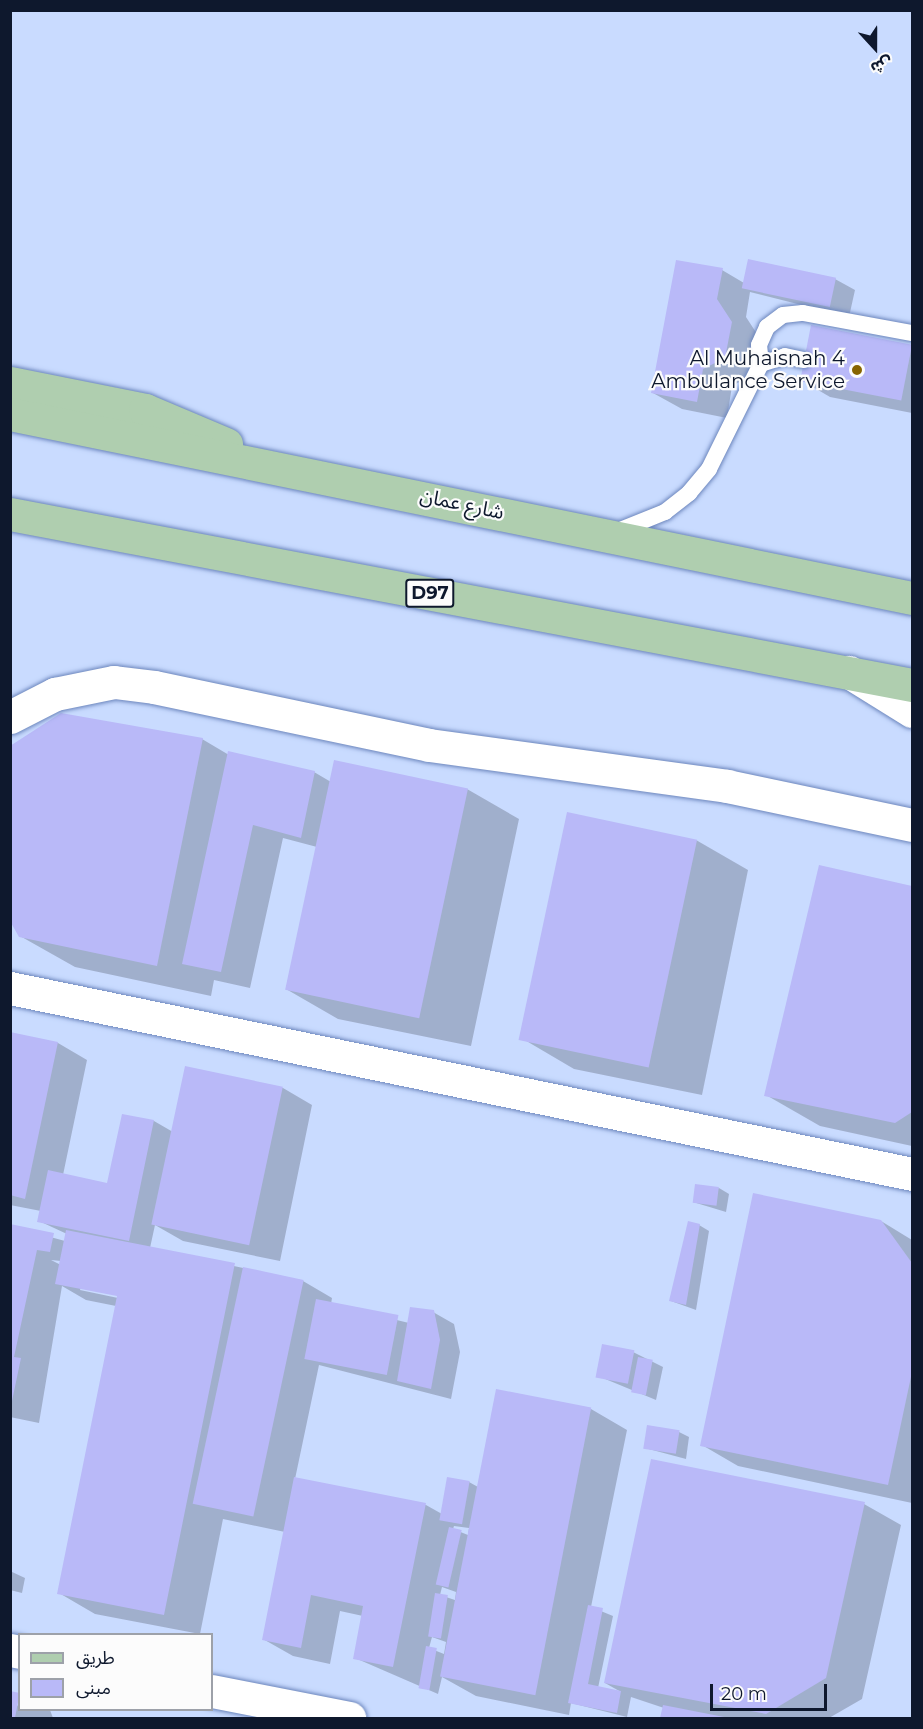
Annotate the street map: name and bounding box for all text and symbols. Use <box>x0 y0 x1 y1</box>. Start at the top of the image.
north arrow <box>845 18 905 78</box>
text: ش <box>868 52 895 78</box>
place label: Al Muhaisnah 4 Ambulance Service <box>651 346 845 393</box>
marker: Al Muhaisnah 4 Ambulance Service <box>850 363 864 377</box>
street label: شارع عمان <box>418 483 506 525</box>
road number: D97 <box>404 578 456 608</box>
legend <box>18 1633 213 1711</box>
text: طريق <box>76 1647 115 1669</box>
scale bar <box>713 1672 830 1710</box>
text: مبنى <box>76 1677 111 1699</box>
text: 20 m <box>721 1683 767 1705</box>

